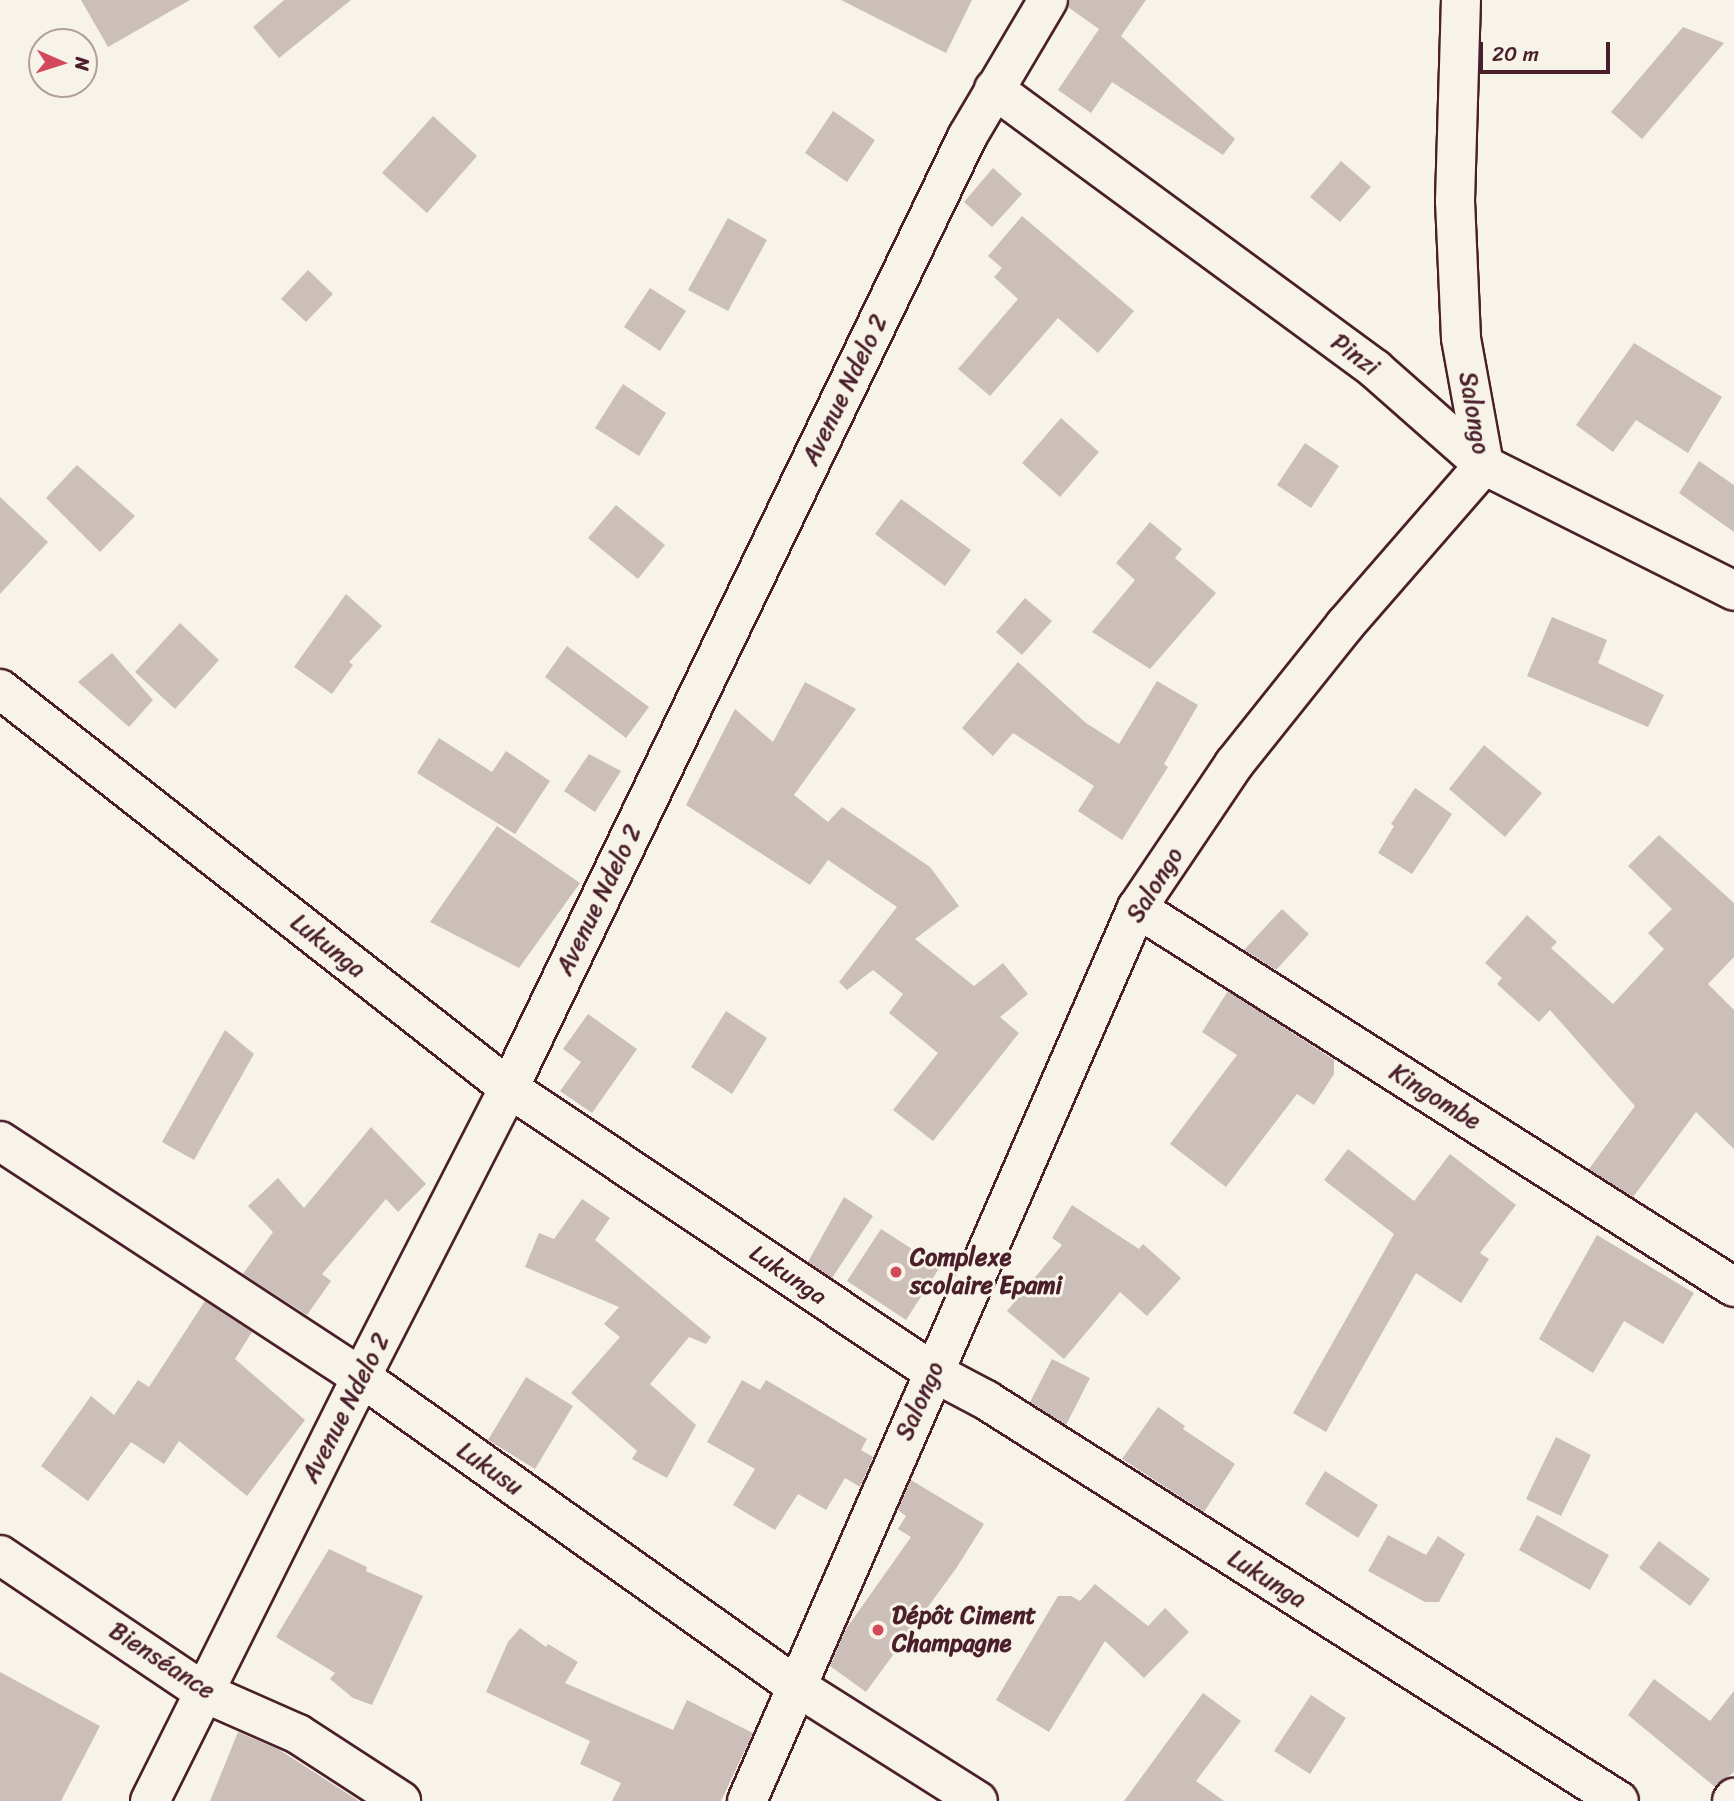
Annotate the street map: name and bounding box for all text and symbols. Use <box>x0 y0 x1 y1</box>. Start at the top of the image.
north arrow <box>28 28 98 98</box>
scale bar <box>1482 28 1613 72</box>
text: 20 m <box>1492 35 1539 73</box>
text: N <box>66 57 99 71</box>
street label: Avenue Ndelo 2 <box>796 310 894 470</box>
street label: Pinzi <box>1326 328 1384 382</box>
street label: Salongo <box>1453 370 1495 456</box>
street label: Avenue Ndelo 2 <box>550 820 648 980</box>
street label: Salongo <box>1121 842 1189 928</box>
street label: Lukunga <box>285 908 371 984</box>
street label: Kingombe <box>1384 1058 1486 1136</box>
street label: Lukunga <box>744 1239 832 1311</box>
place label: Complexe scolaire Epami <box>910 1244 1062 1300</box>
marker: Complexe scolaire Epami <box>888 1264 904 1280</box>
street label: Avenue Ndelo 2 <box>296 1329 396 1487</box>
street label: Salongo <box>890 1357 950 1445</box>
street label: Lukusu <box>452 1436 528 1502</box>
street label: Lukunga <box>1223 1544 1311 1614</box>
place label: Dépôt Ciment Champagne <box>892 1602 1035 1658</box>
street label: Bienséance <box>104 1616 220 1706</box>
marker: Dépôt Ciment Champagne <box>870 1622 886 1638</box>

